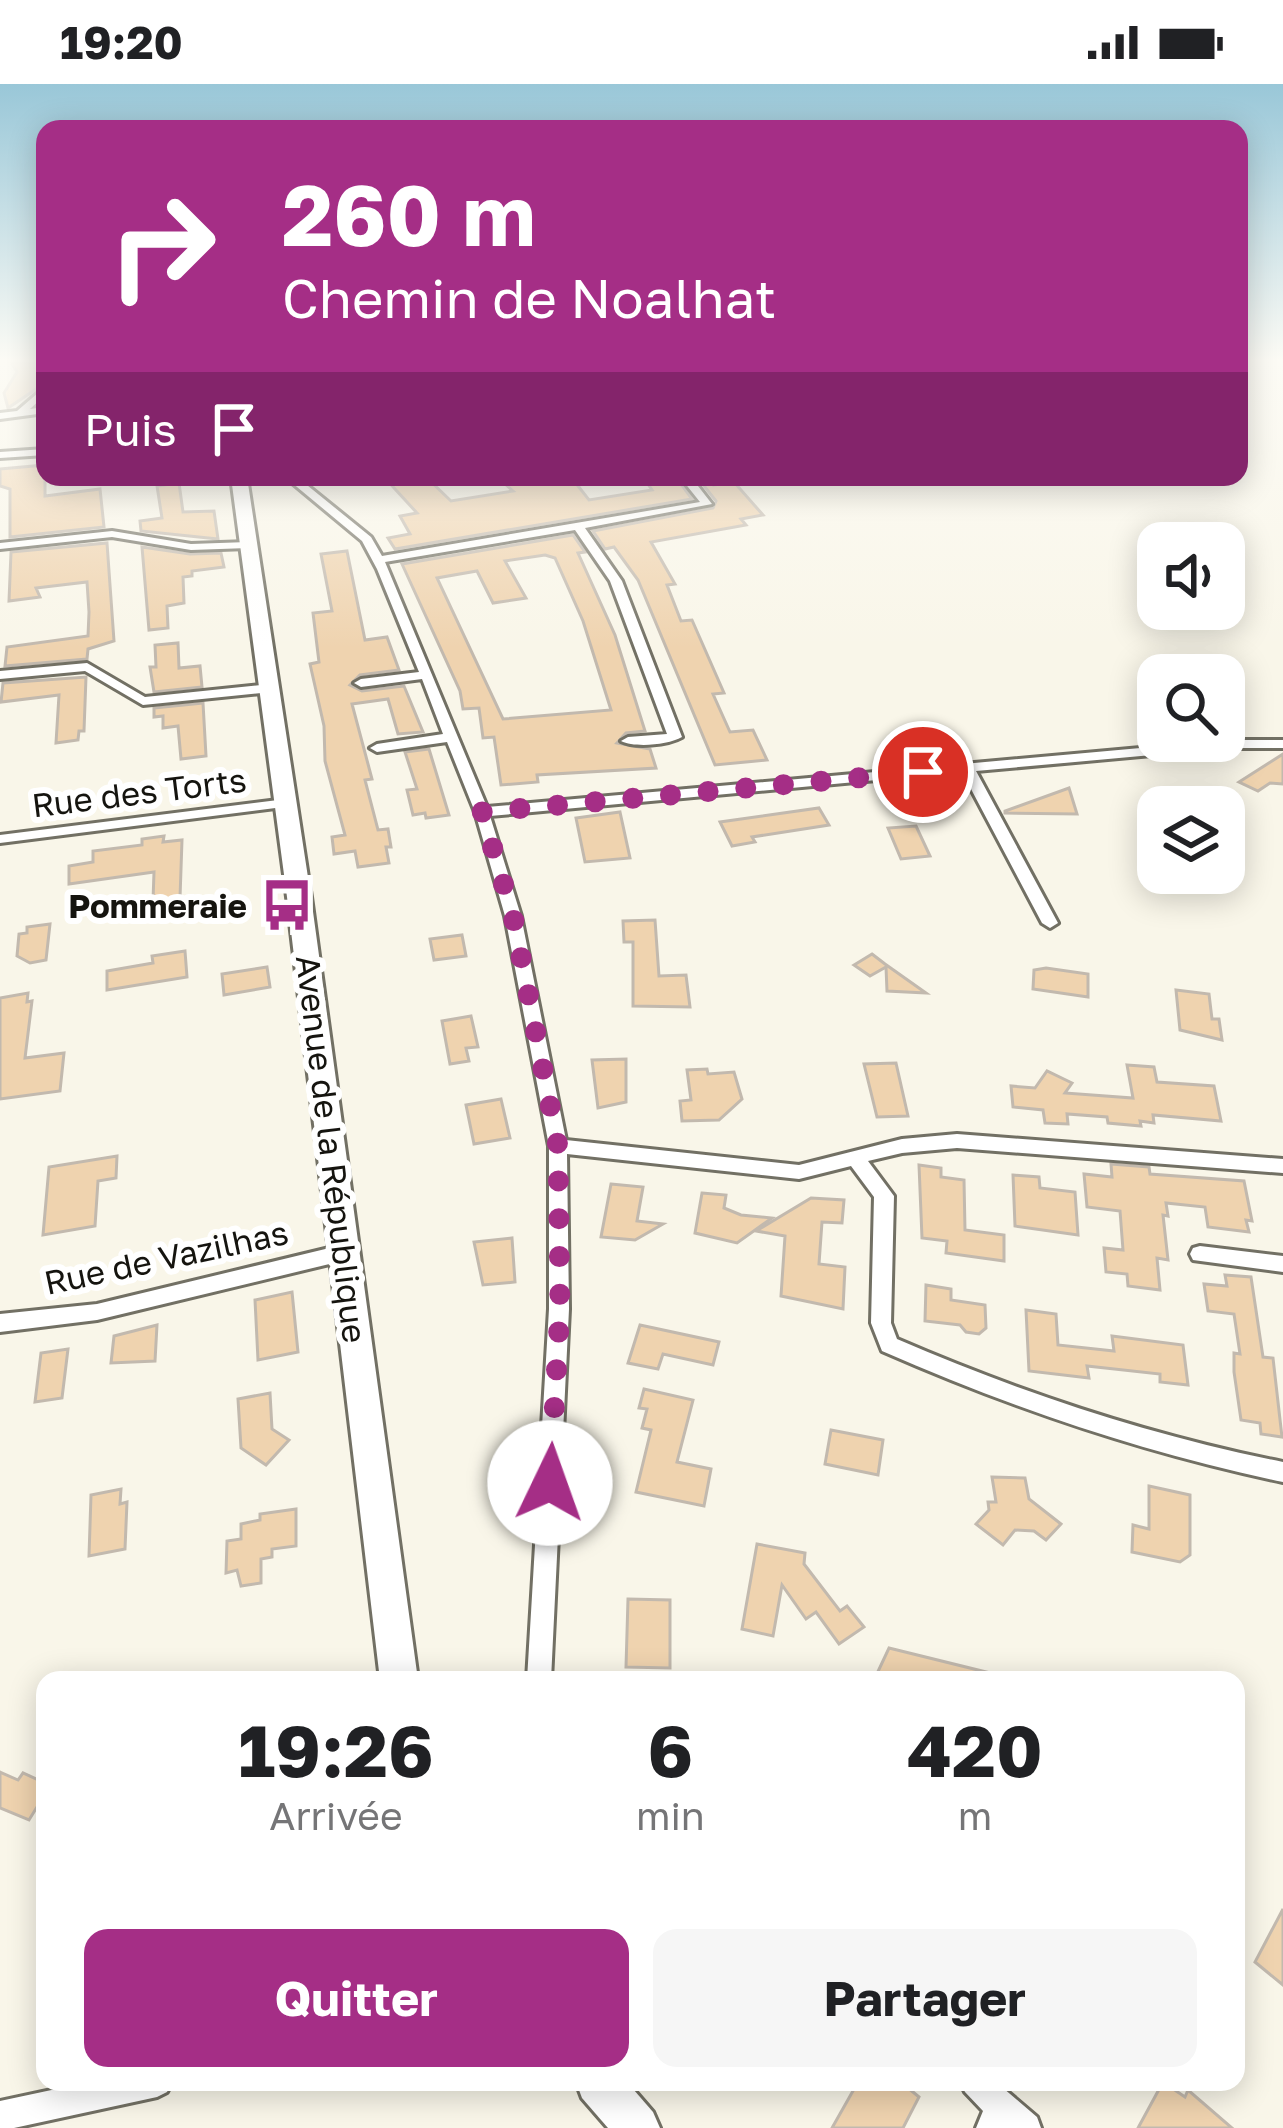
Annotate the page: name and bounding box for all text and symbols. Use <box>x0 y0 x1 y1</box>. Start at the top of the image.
text: 19:20 <box>60 15 183 69</box>
text: 260 m <box>282 164 536 264</box>
icon: right <box>84 168 240 324</box>
text: Chemin de Noalhat <box>282 265 776 330</box>
icon: arrive <box>201 396 267 462</box>
text: Puis <box>84 402 177 456</box>
map controls <box>1137 522 1245 894</box>
button: sound <box>1137 522 1245 630</box>
button: search <box>1137 654 1245 762</box>
pin <box>872 721 974 823</box>
icon: arrive <box>890 739 956 805</box>
street label: Rue des Torts <box>30 759 248 825</box>
button: layers <box>1137 786 1245 894</box>
bus stop icon: Pommeraie <box>258 876 316 934</box>
place label: Pommeraie <box>68 886 247 925</box>
street label: Avenue de la République <box>289 953 375 1345</box>
street label: Rue de Vazilhas <box>41 1212 291 1302</box>
position arrow <box>487 1420 613 1546</box>
text: 19:26 <box>238 1706 434 1793</box>
text: 6 <box>648 1706 693 1793</box>
text: 420 <box>907 1706 1043 1793</box>
text: Arrivée <box>269 1792 403 1839</box>
text: min <box>636 1792 705 1839</box>
text: m <box>958 1792 992 1839</box>
button: Quitter <box>84 1929 629 2067</box>
button: Partager <box>653 1929 1197 2067</box>

